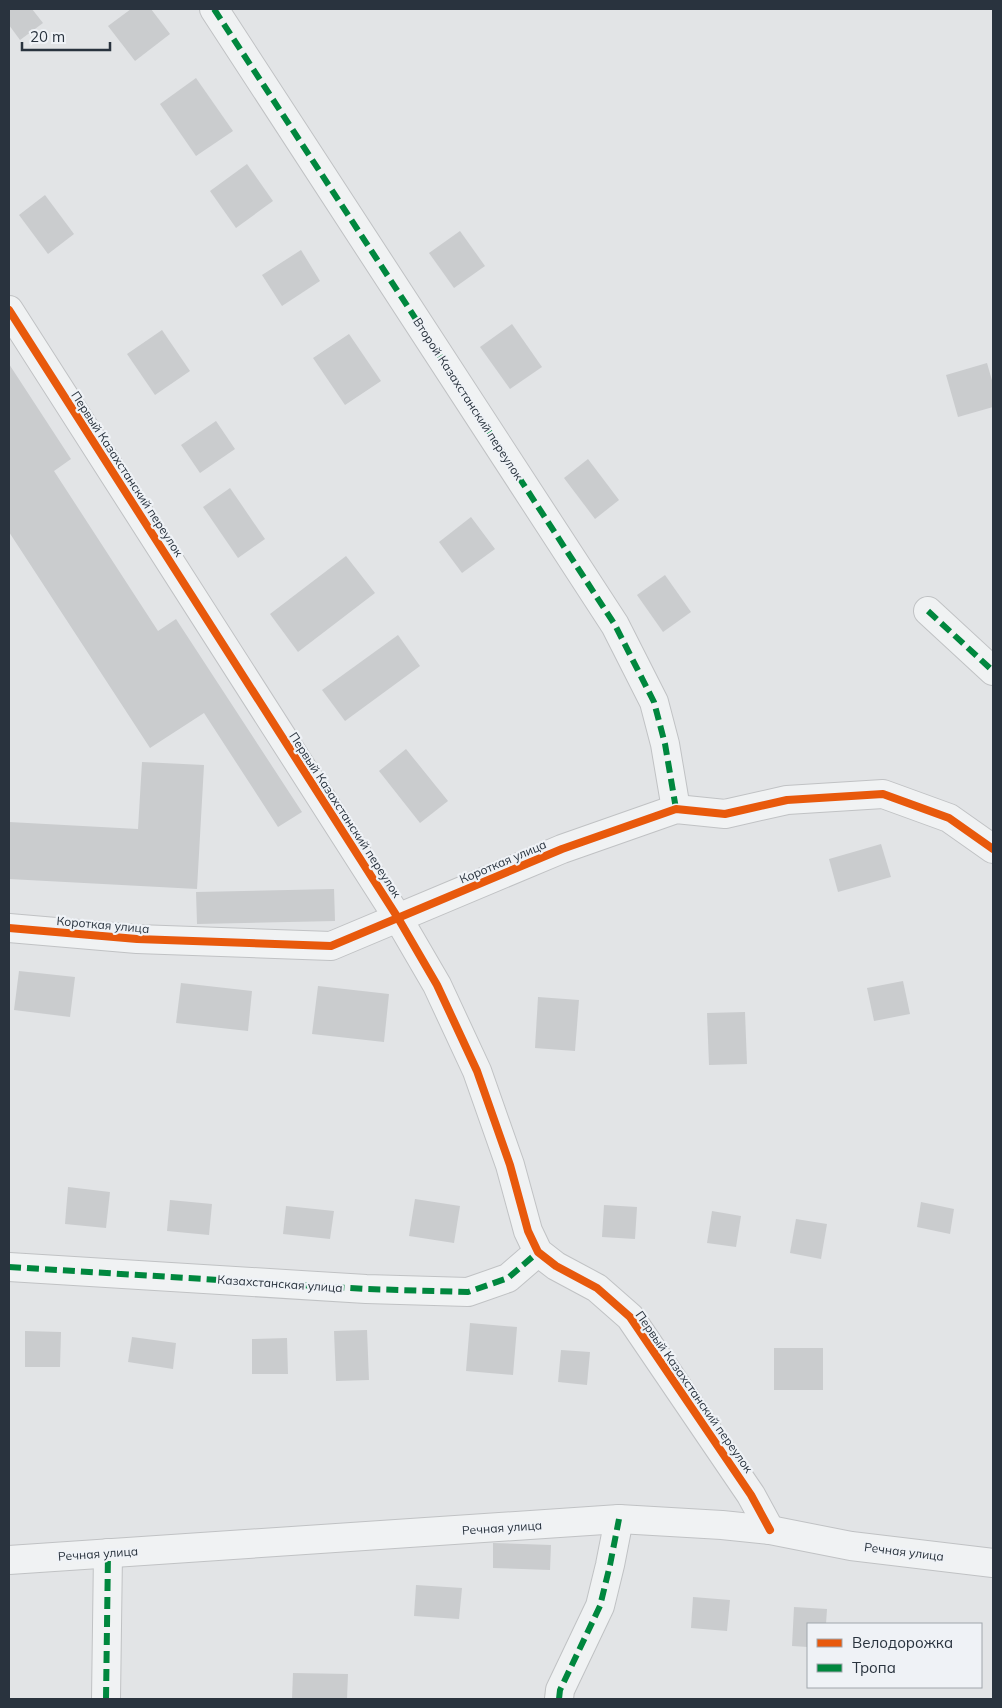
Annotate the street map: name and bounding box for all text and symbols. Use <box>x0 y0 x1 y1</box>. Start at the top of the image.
scale bar <box>22 20 110 52</box>
text: 20 m <box>30 27 65 46</box>
street label: Второй Казахстанский переулок <box>410 315 527 483</box>
street label: Первый Казахстанский переулок <box>68 388 187 560</box>
street label: Первый Казахстанский переулок <box>286 729 405 901</box>
street label: Короткая улица <box>457 836 549 887</box>
street label: Короткая улица <box>56 913 150 936</box>
street label: Казахстанская улица <box>217 1272 343 1295</box>
street label: Первый Казахстанский переулок <box>633 1308 757 1476</box>
street label: Речная улица <box>461 1517 542 1538</box>
street label: Речная улица <box>863 1539 945 1564</box>
street label: Речная улица <box>57 1543 138 1564</box>
legend <box>807 1623 982 1688</box>
text: Велодорожка <box>852 1633 953 1652</box>
text: Тропа <box>852 1658 896 1677</box>

